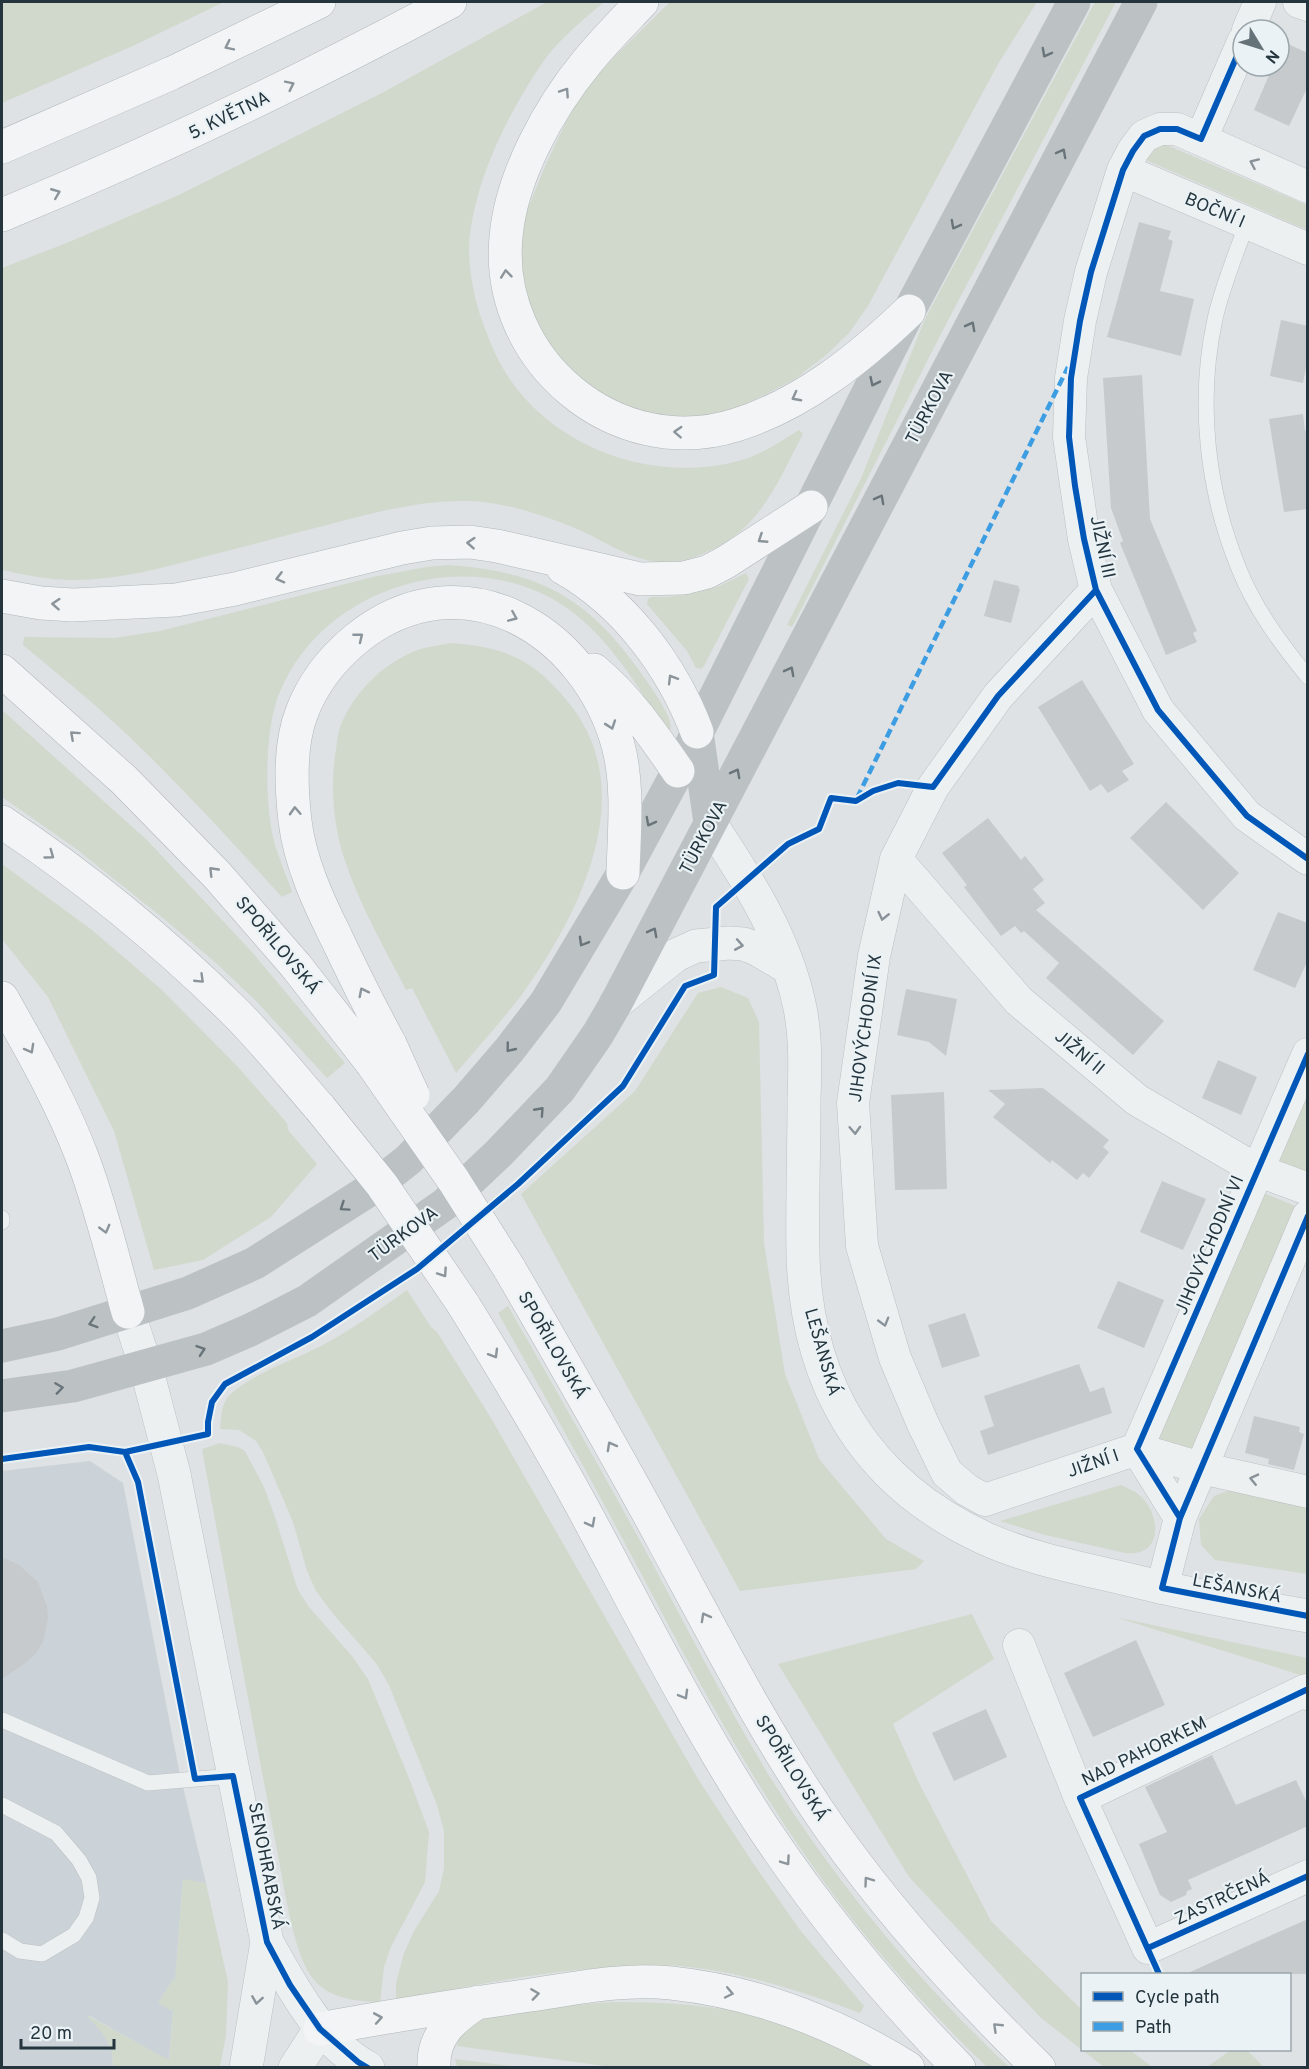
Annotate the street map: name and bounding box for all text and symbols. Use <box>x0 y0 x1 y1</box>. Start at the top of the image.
north arrow <box>1231 18 1291 78</box>
one-way arrow <box>224 39 235 50</box>
text: N <box>1260 45 1283 67</box>
one-way arrow <box>1042 47 1053 57</box>
one-way arrow <box>284 81 295 93</box>
street label: 5. KVĚTNA <box>184 85 274 146</box>
one-way arrow <box>557 88 569 98</box>
one-way arrow <box>1055 149 1066 160</box>
one-way arrow <box>1250 158 1261 170</box>
street label: BOČNÍ I <box>1181 187 1249 234</box>
one-way arrow <box>49 188 60 200</box>
one-way arrow <box>951 219 962 229</box>
one-way arrow <box>500 269 513 279</box>
one-way arrow <box>964 322 975 332</box>
street label: TÜRKOVA <box>899 366 959 449</box>
one-way arrow <box>869 375 881 386</box>
one-way arrow <box>792 390 803 401</box>
one-way arrow <box>673 425 682 438</box>
one-way arrow <box>873 494 885 505</box>
street label: JIŽNÍ III <box>1084 514 1121 581</box>
one-way arrow <box>758 532 769 543</box>
one-way arrow <box>467 536 476 549</box>
one-way arrow <box>275 570 285 583</box>
one-way arrow <box>51 597 60 610</box>
one-way arrow <box>507 610 518 622</box>
one-way arrow <box>352 634 363 645</box>
one-way arrow <box>783 667 794 678</box>
one-way arrow <box>667 675 679 685</box>
one-way arrow <box>604 719 616 730</box>
one-way arrow <box>70 731 81 742</box>
one-way arrow <box>729 769 740 779</box>
street label: TÜRKOVA <box>673 796 733 879</box>
one-way arrow <box>288 806 301 815</box>
one-way arrow <box>646 816 657 827</box>
one-way arrow <box>43 848 54 859</box>
one-way arrow <box>210 868 221 879</box>
street label: SPOŘILOVSKÁ <box>229 891 326 1000</box>
one-way arrow <box>877 911 890 921</box>
one-way arrow <box>646 928 657 939</box>
one-way arrow <box>578 936 590 946</box>
one-way arrow <box>735 938 744 950</box>
street label: JIHOVÝCHODNÍ IX <box>843 952 888 1104</box>
one-way arrow <box>193 972 203 983</box>
one-way arrow <box>359 988 370 998</box>
street label: JIŽNÍ II <box>1049 1024 1110 1081</box>
one-way arrow <box>507 1041 518 1052</box>
one-way arrow <box>23 1043 35 1053</box>
one-way arrow <box>533 1107 544 1118</box>
one-way arrow <box>848 1125 861 1134</box>
street label: JIHOVÝCHODNÍ VI <box>1169 1172 1250 1319</box>
one-way arrow <box>339 1200 350 1211</box>
street label: TÜRKOVA <box>363 1201 443 1268</box>
one-way arrow <box>97 1224 110 1234</box>
one-way arrow <box>436 1266 447 1277</box>
street label: SPOŘILOVSKÁ <box>512 1287 594 1404</box>
street label: LEŠANSKÁ <box>798 1305 847 1399</box>
one-way arrow <box>88 1316 99 1328</box>
one-way arrow <box>877 1316 889 1326</box>
one-way arrow <box>196 1345 206 1357</box>
one-way arrow <box>486 1348 498 1358</box>
one-way arrow <box>55 1383 64 1395</box>
one-way arrow <box>607 1442 618 1452</box>
street label: JIŽNÍ I <box>1064 1443 1122 1484</box>
one-way arrow <box>1249 1474 1259 1487</box>
one-way arrow <box>584 1517 595 1527</box>
street label: LEŠANSKÁ <box>1190 1568 1284 1609</box>
one-way arrow <box>700 1613 712 1623</box>
one-way arrow <box>677 1688 688 1699</box>
street label: SPOŘILOVSKÁ <box>749 1711 834 1826</box>
street label: NAD PAHORKEM <box>1078 1712 1211 1793</box>
street label: SENOHRABSKÁ <box>242 1800 291 1932</box>
one-way arrow <box>779 1854 790 1865</box>
street label: ZASTRČENÁ <box>1170 1865 1274 1932</box>
one-way arrow <box>864 1876 875 1887</box>
legend <box>1081 1973 1291 2051</box>
one-way arrow <box>723 1985 733 1998</box>
text: Cycle path <box>1135 1987 1220 2010</box>
one-way arrow <box>531 1989 540 2001</box>
one-way arrow <box>252 1996 264 2005</box>
scale bar <box>21 2012 114 2050</box>
one-way arrow <box>373 2012 383 2025</box>
text: Path <box>1135 2017 1172 2040</box>
text: 20 m <box>30 2023 72 2046</box>
one-way arrow <box>994 2023 1005 2034</box>

